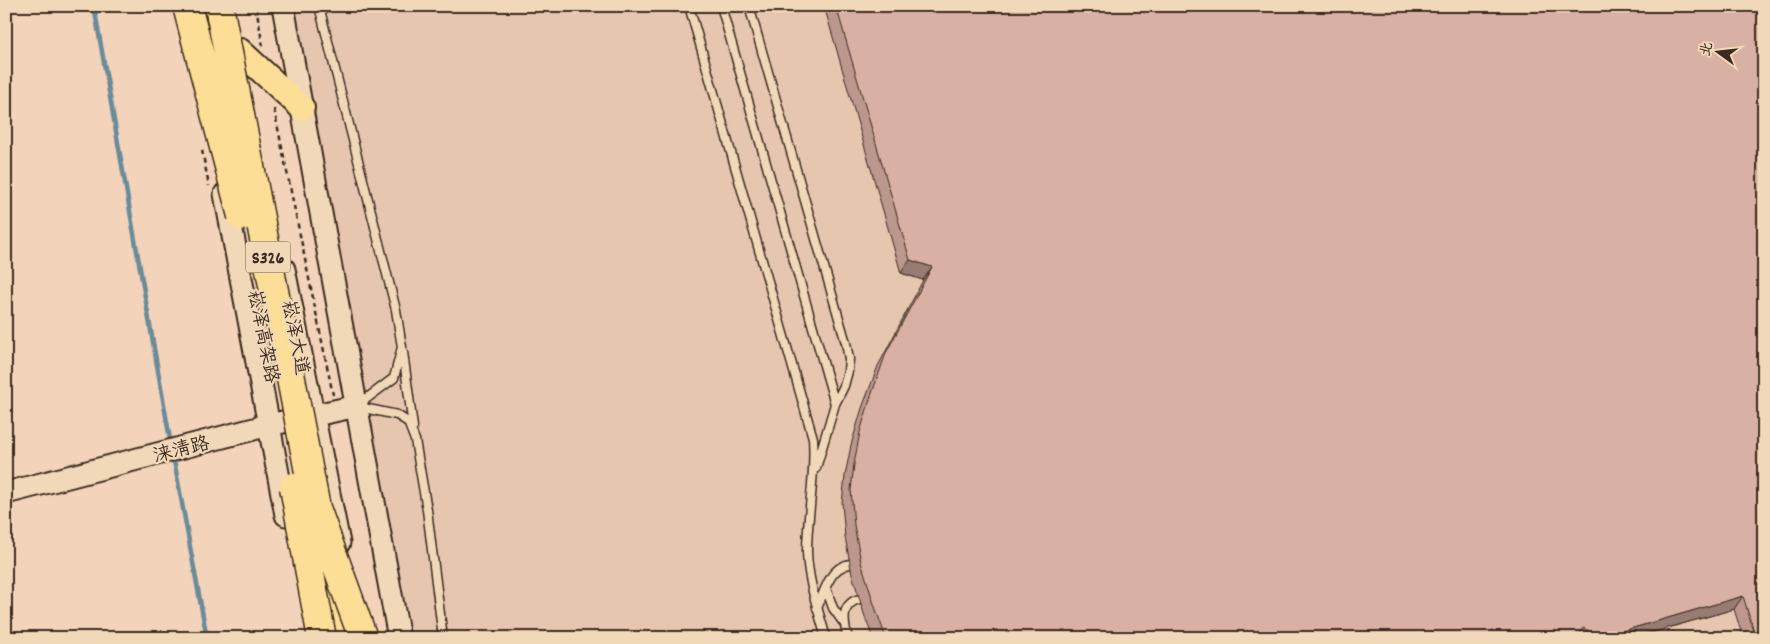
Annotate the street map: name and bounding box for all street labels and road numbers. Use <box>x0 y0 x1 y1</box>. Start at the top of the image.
road number: S326 <box>246 242 290 272</box>
street label: 崧泽高架路 <box>239 287 284 386</box>
street label: 崧泽大道 <box>273 298 314 378</box>
street label: 涞清路 <box>151 431 213 471</box>

